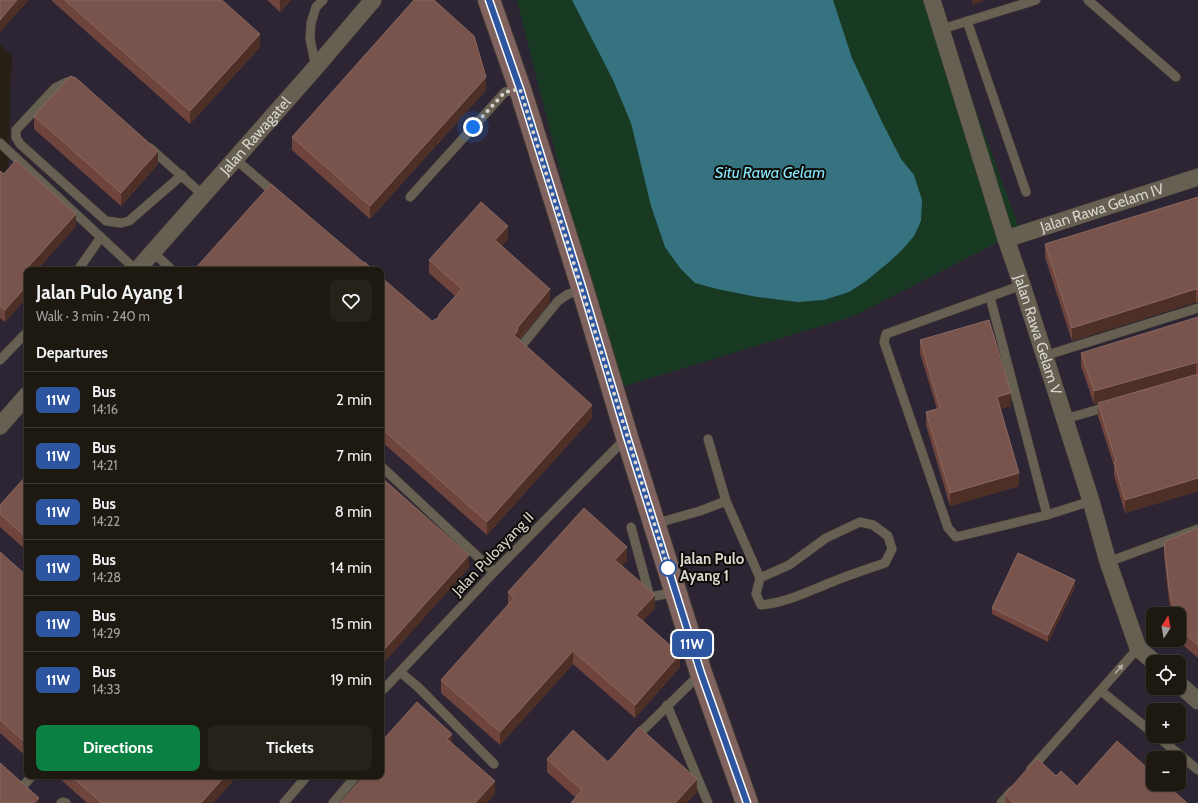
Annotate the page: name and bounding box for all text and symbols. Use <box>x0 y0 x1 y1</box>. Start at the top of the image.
street label: Jalan Rawagatel <box>215 93 295 179</box>
your location <box>463 117 483 137</box>
water label: Situ Rawa Gelam <box>715 163 825 182</box>
street label: Jalan Rawa Gelam IV <box>1037 179 1167 237</box>
street label: Jalan Rawa Gelam V <box>1010 271 1066 398</box>
button: heart <box>330 280 372 322</box>
text: Jalan Pulo Ayang 1 <box>36 281 184 304</box>
text: Walk · 3 min · 240 m <box>36 308 150 324</box>
text: Departures <box>36 344 108 362</box>
text: Bus <box>92 383 116 401</box>
text: 11W <box>46 391 70 409</box>
text: 2 min <box>336 391 372 409</box>
text: 14:16 <box>92 401 118 417</box>
text: Bus <box>92 439 116 457</box>
text: 11W <box>46 447 70 465</box>
text: 7 min <box>336 447 372 465</box>
text: 14:21 <box>92 457 118 473</box>
text: Bus <box>92 495 116 513</box>
text: 11W <box>46 503 70 521</box>
text: 8 min <box>335 503 372 521</box>
street label: Jalan Puloayang II <box>448 508 538 601</box>
text: 14:22 <box>92 513 120 529</box>
place label: Jalan Pulo Ayang 1 <box>679 550 745 585</box>
text: Bus <box>92 551 116 569</box>
text: 11W <box>46 559 70 577</box>
text: 14 min <box>330 559 372 577</box>
marker: Jalan Pulo Ayang 1 <box>659 559 677 577</box>
text: 14:28 <box>92 569 121 585</box>
text: Bus <box>92 607 116 625</box>
north arrow <box>1146 607 1186 647</box>
map controls <box>1146 607 1186 791</box>
text: 11W <box>46 615 70 633</box>
text: 15 min <box>331 615 372 633</box>
text: 14:29 <box>92 625 121 641</box>
line badge: 11W <box>669 631 715 657</box>
text: 11W <box>680 635 704 653</box>
button: locate <box>1146 655 1186 695</box>
text: Bus <box>92 663 116 681</box>
one-way arrow <box>1114 663 1123 674</box>
text: 11W <box>46 671 70 689</box>
text: 19 min <box>330 671 372 689</box>
text: 14:33 <box>92 681 121 697</box>
button: + <box>1146 703 1186 743</box>
button: Directions <box>36 725 200 771</box>
button: Tickets <box>208 725 372 771</box>
button: − <box>1146 751 1186 791</box>

